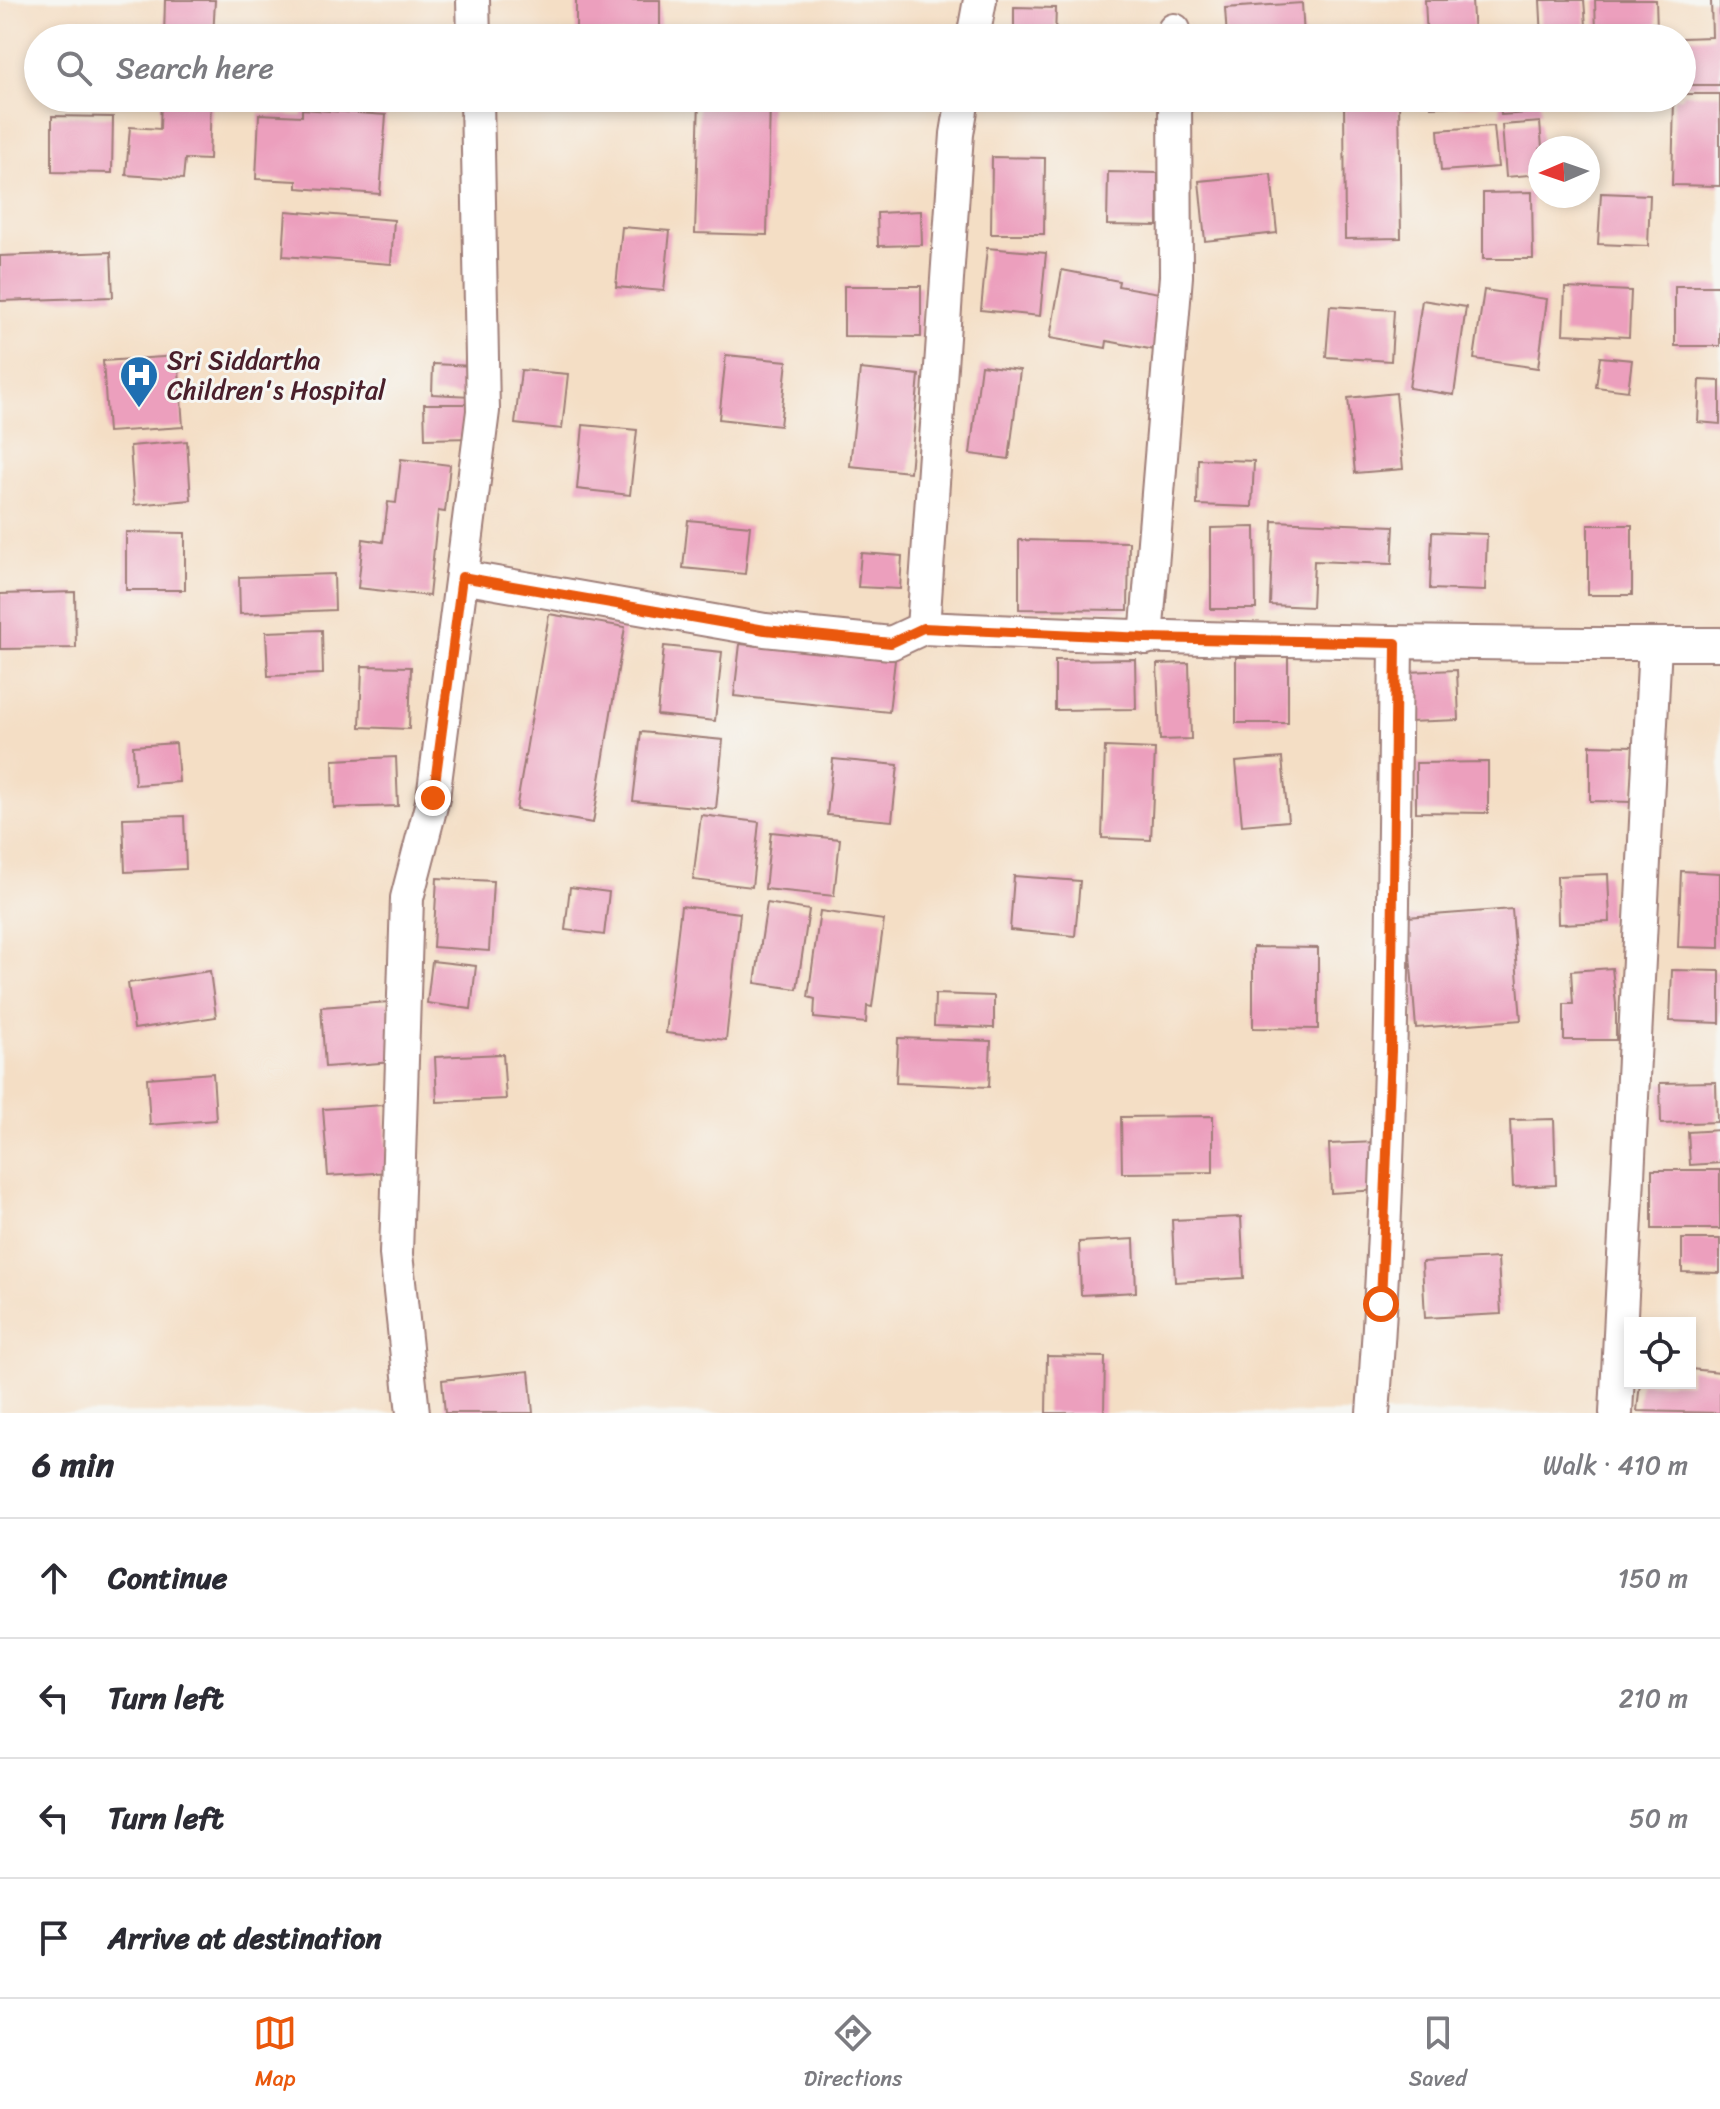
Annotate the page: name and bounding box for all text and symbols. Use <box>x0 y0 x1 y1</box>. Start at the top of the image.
search box <box>24 24 1696 112</box>
text: Search here <box>116 41 274 95</box>
icon: search <box>52 46 96 90</box>
north arrow <box>1528 136 1600 208</box>
place label: Sri Siddartha Children's Hospital <box>167 337 386 413</box>
hospital icon: Sri Siddartha Children's Hospital <box>118 354 160 409</box>
route end <box>415 780 451 816</box>
route start <box>1363 1286 1399 1322</box>
map controls <box>1624 1317 1696 1389</box>
button: locate <box>1624 1317 1696 1389</box>
text: 6 min <box>32 1435 114 1495</box>
text: Walk · 410 m <box>1543 1442 1688 1488</box>
text: Continue <box>108 1551 227 1605</box>
text: 150 m <box>1618 1555 1688 1601</box>
icon: ahead <box>32 1556 76 1600</box>
text: Turn left <box>108 1671 224 1725</box>
text: 210 m <box>1619 1675 1688 1721</box>
icon: left <box>32 1676 76 1720</box>
text: Turn left <box>108 1791 224 1845</box>
text: 50 m <box>1629 1795 1688 1841</box>
icon: left <box>32 1796 76 1840</box>
text: Arrive at destination <box>108 1911 382 1965</box>
icon: arrive <box>32 1916 76 1960</box>
tab: Map <box>253 2011 297 2098</box>
tab: Directions <box>804 2011 902 2098</box>
tab: Saved <box>1409 2011 1467 2098</box>

